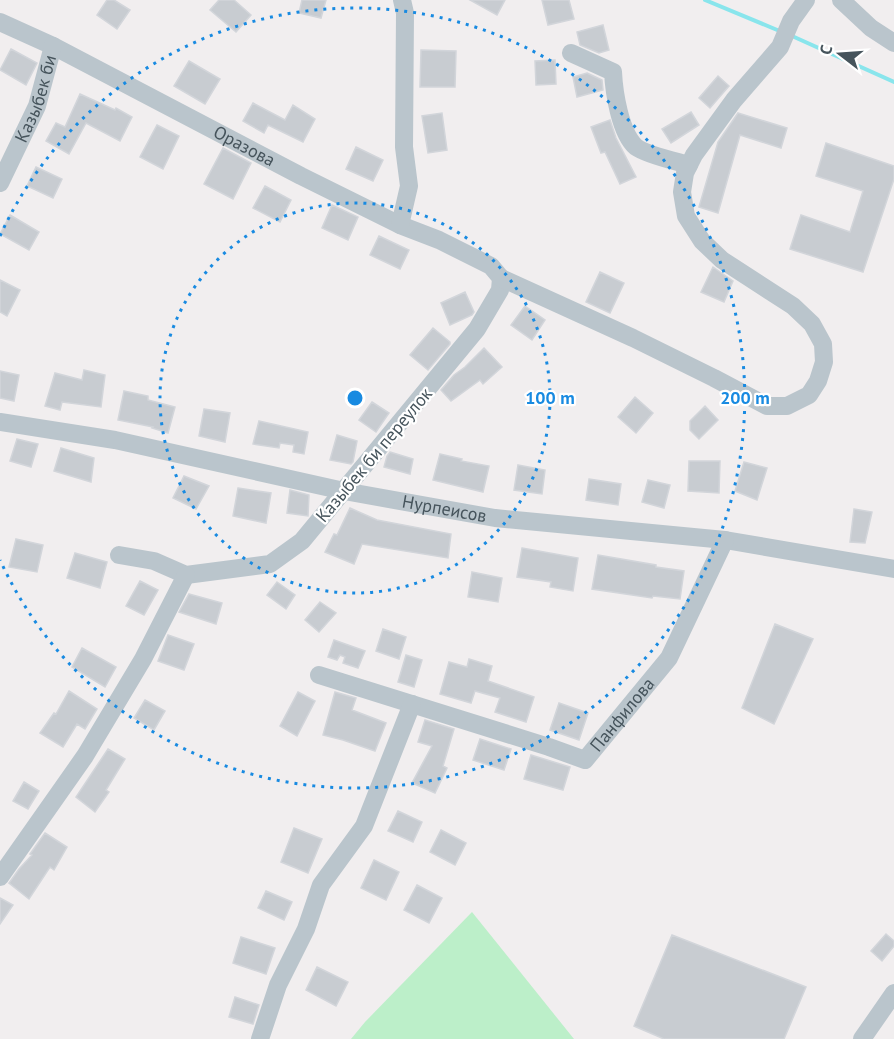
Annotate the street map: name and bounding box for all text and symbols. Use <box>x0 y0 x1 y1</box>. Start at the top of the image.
north arrow <box>810 24 870 84</box>
text: С <box>815 42 837 57</box>
street label: Казыбек би <box>9 52 61 146</box>
street label: Оразова <box>210 120 279 171</box>
street label: Казыбек би переулок <box>310 382 437 527</box>
text: 100 m <box>525 386 575 409</box>
text: 200 m <box>720 386 770 409</box>
centre of rings <box>345 388 365 408</box>
street label: Нурпеисов <box>401 490 488 527</box>
street label: Панфилова <box>585 673 659 756</box>

